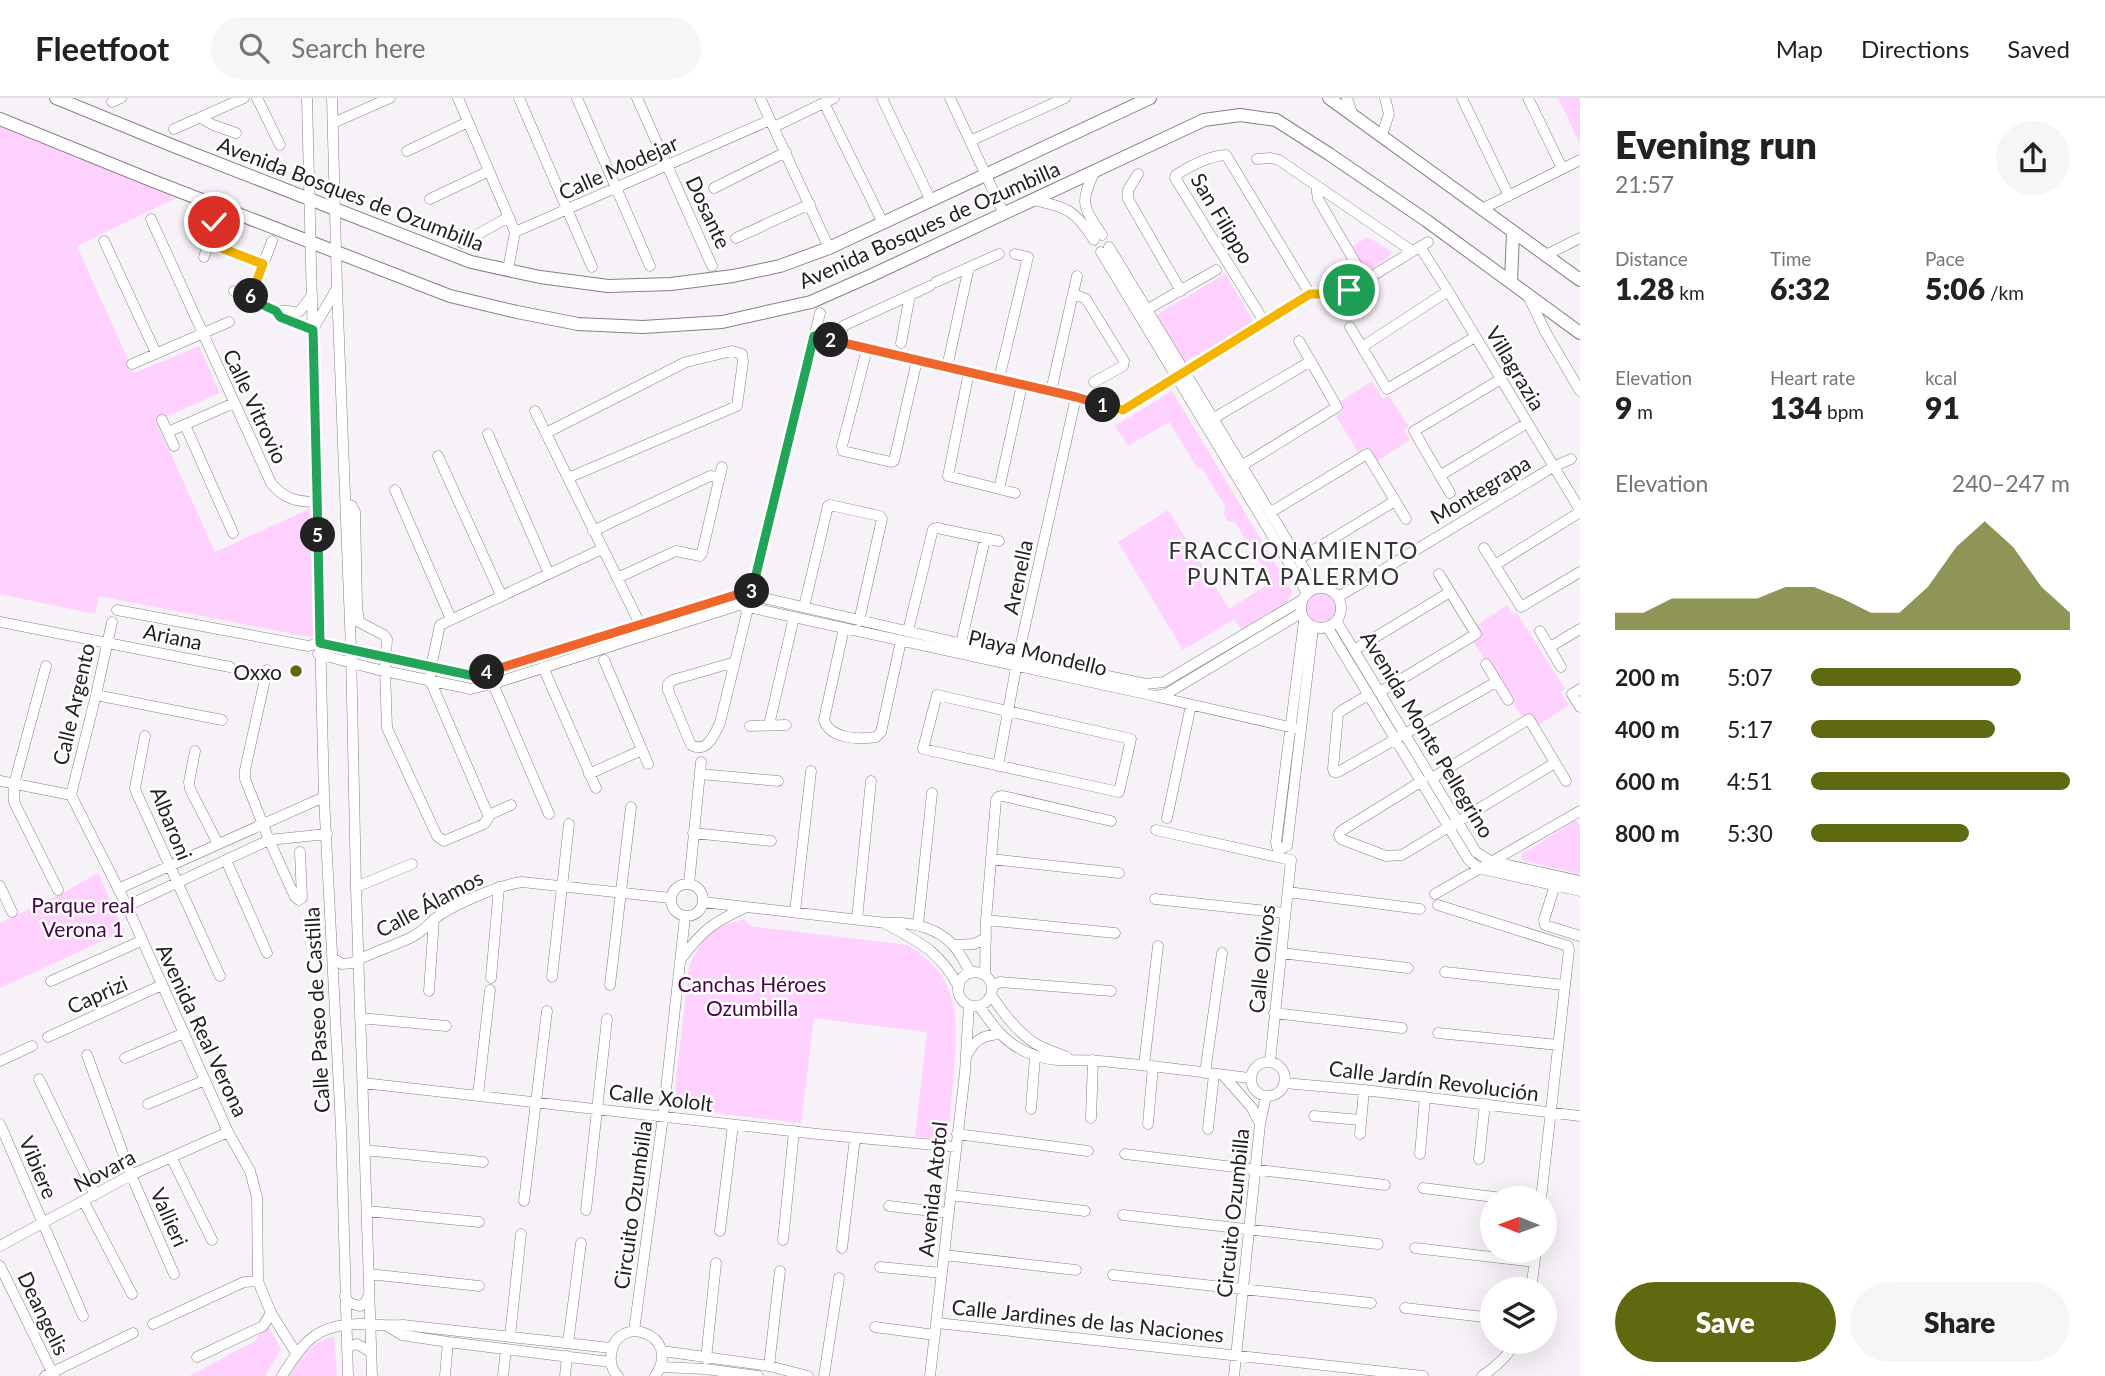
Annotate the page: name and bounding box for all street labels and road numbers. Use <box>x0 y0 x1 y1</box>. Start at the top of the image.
street label: Calle Modejar <box>554 129 682 204</box>
street label: Avenida Bosques de Ozumbilla <box>214 131 488 255</box>
street label: Avenida Bosques de Ozumbilla <box>795 155 1063 293</box>
street label: San Filippo <box>1186 168 1260 268</box>
street label: Dosante <box>681 172 737 252</box>
street label: Villagrazia <box>1481 322 1551 414</box>
street label: Calle Vitrovio <box>219 345 293 467</box>
street label: Montegrapa <box>1425 449 1535 529</box>
street label: Arenella <box>997 537 1037 617</box>
street label: Ariana <box>141 618 205 654</box>
street label: Playa Mondello <box>966 624 1110 680</box>
street label: Avenida Monte Pellegrino <box>1356 626 1500 842</box>
street label: Calle Argento <box>47 640 99 767</box>
street label: Albaroni <box>146 783 198 863</box>
street label: Calle Álamos <box>371 864 487 942</box>
street label: Calle Olivos <box>1243 903 1279 1015</box>
street label: Calle Paseo de Castilla <box>298 906 334 1114</box>
street label: Avenida Real Verona <box>152 940 254 1120</box>
street label: Caprizi <box>63 970 131 1018</box>
street label: Calle Jardín Revolución <box>1328 1055 1540 1105</box>
street label: Calle Xololt <box>607 1078 715 1116</box>
street label: Circuito Ozumbilla <box>608 1119 656 1291</box>
street label: Avenida Atotol <box>912 1120 952 1258</box>
street label: Circuito Ozumbilla <box>1211 1127 1253 1299</box>
street label: Vibiere <box>15 1132 63 1202</box>
street label: Novara <box>69 1143 139 1197</box>
street label: Vallieri <box>146 1184 194 1250</box>
street label: Deangelis <box>13 1267 75 1359</box>
street label: Calle Jardines de las Naciones <box>951 1293 1225 1347</box>

